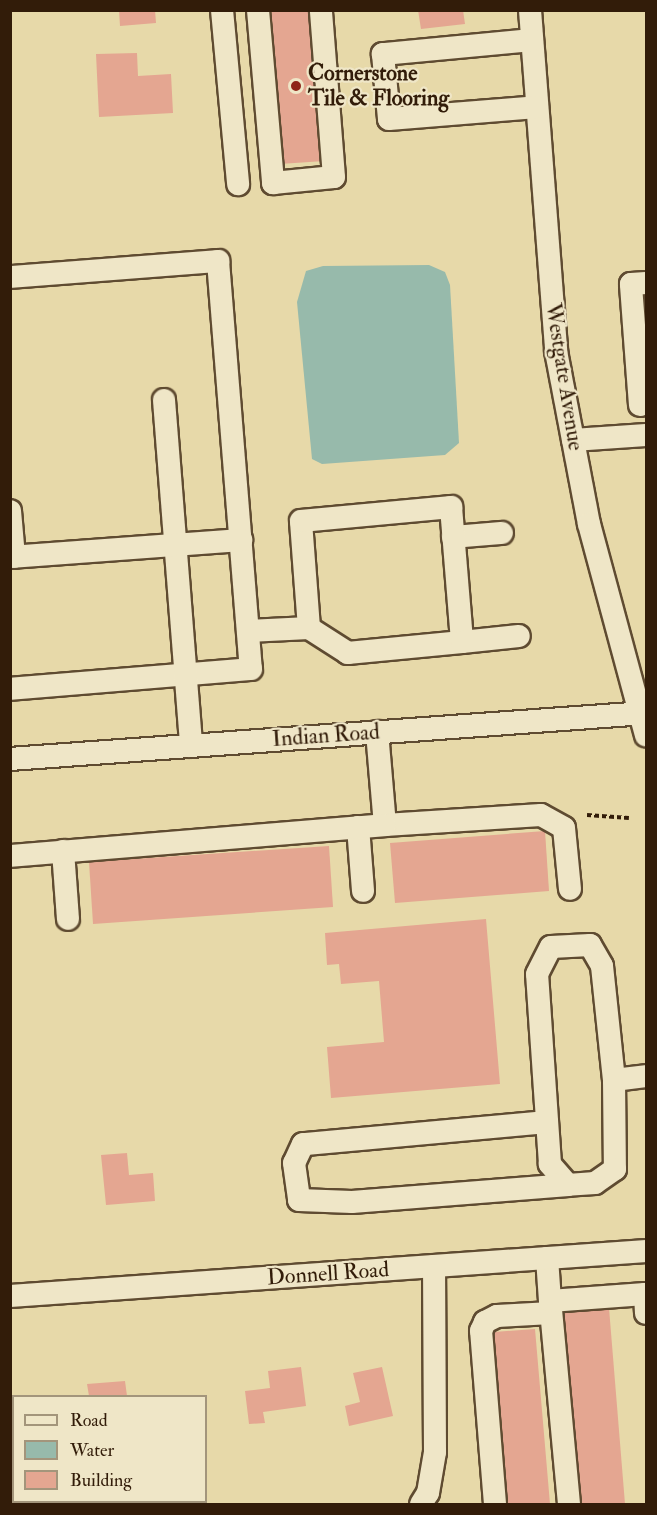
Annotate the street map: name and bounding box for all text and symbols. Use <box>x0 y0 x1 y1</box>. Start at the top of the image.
place label: Cornerstone Tile & Flooring <box>308 60 449 112</box>
marker: Cornerstone Tile & Flooring <box>289 79 303 93</box>
street label: Westgate Avenue <box>539 301 589 453</box>
street label: Indian Road <box>271 719 381 753</box>
street label: Donnell Road <box>266 1257 390 1291</box>
legend <box>12 1395 207 1503</box>
text: Road <box>70 1409 108 1432</box>
text: Water <box>70 1439 114 1462</box>
text: Building <box>70 1469 132 1492</box>

